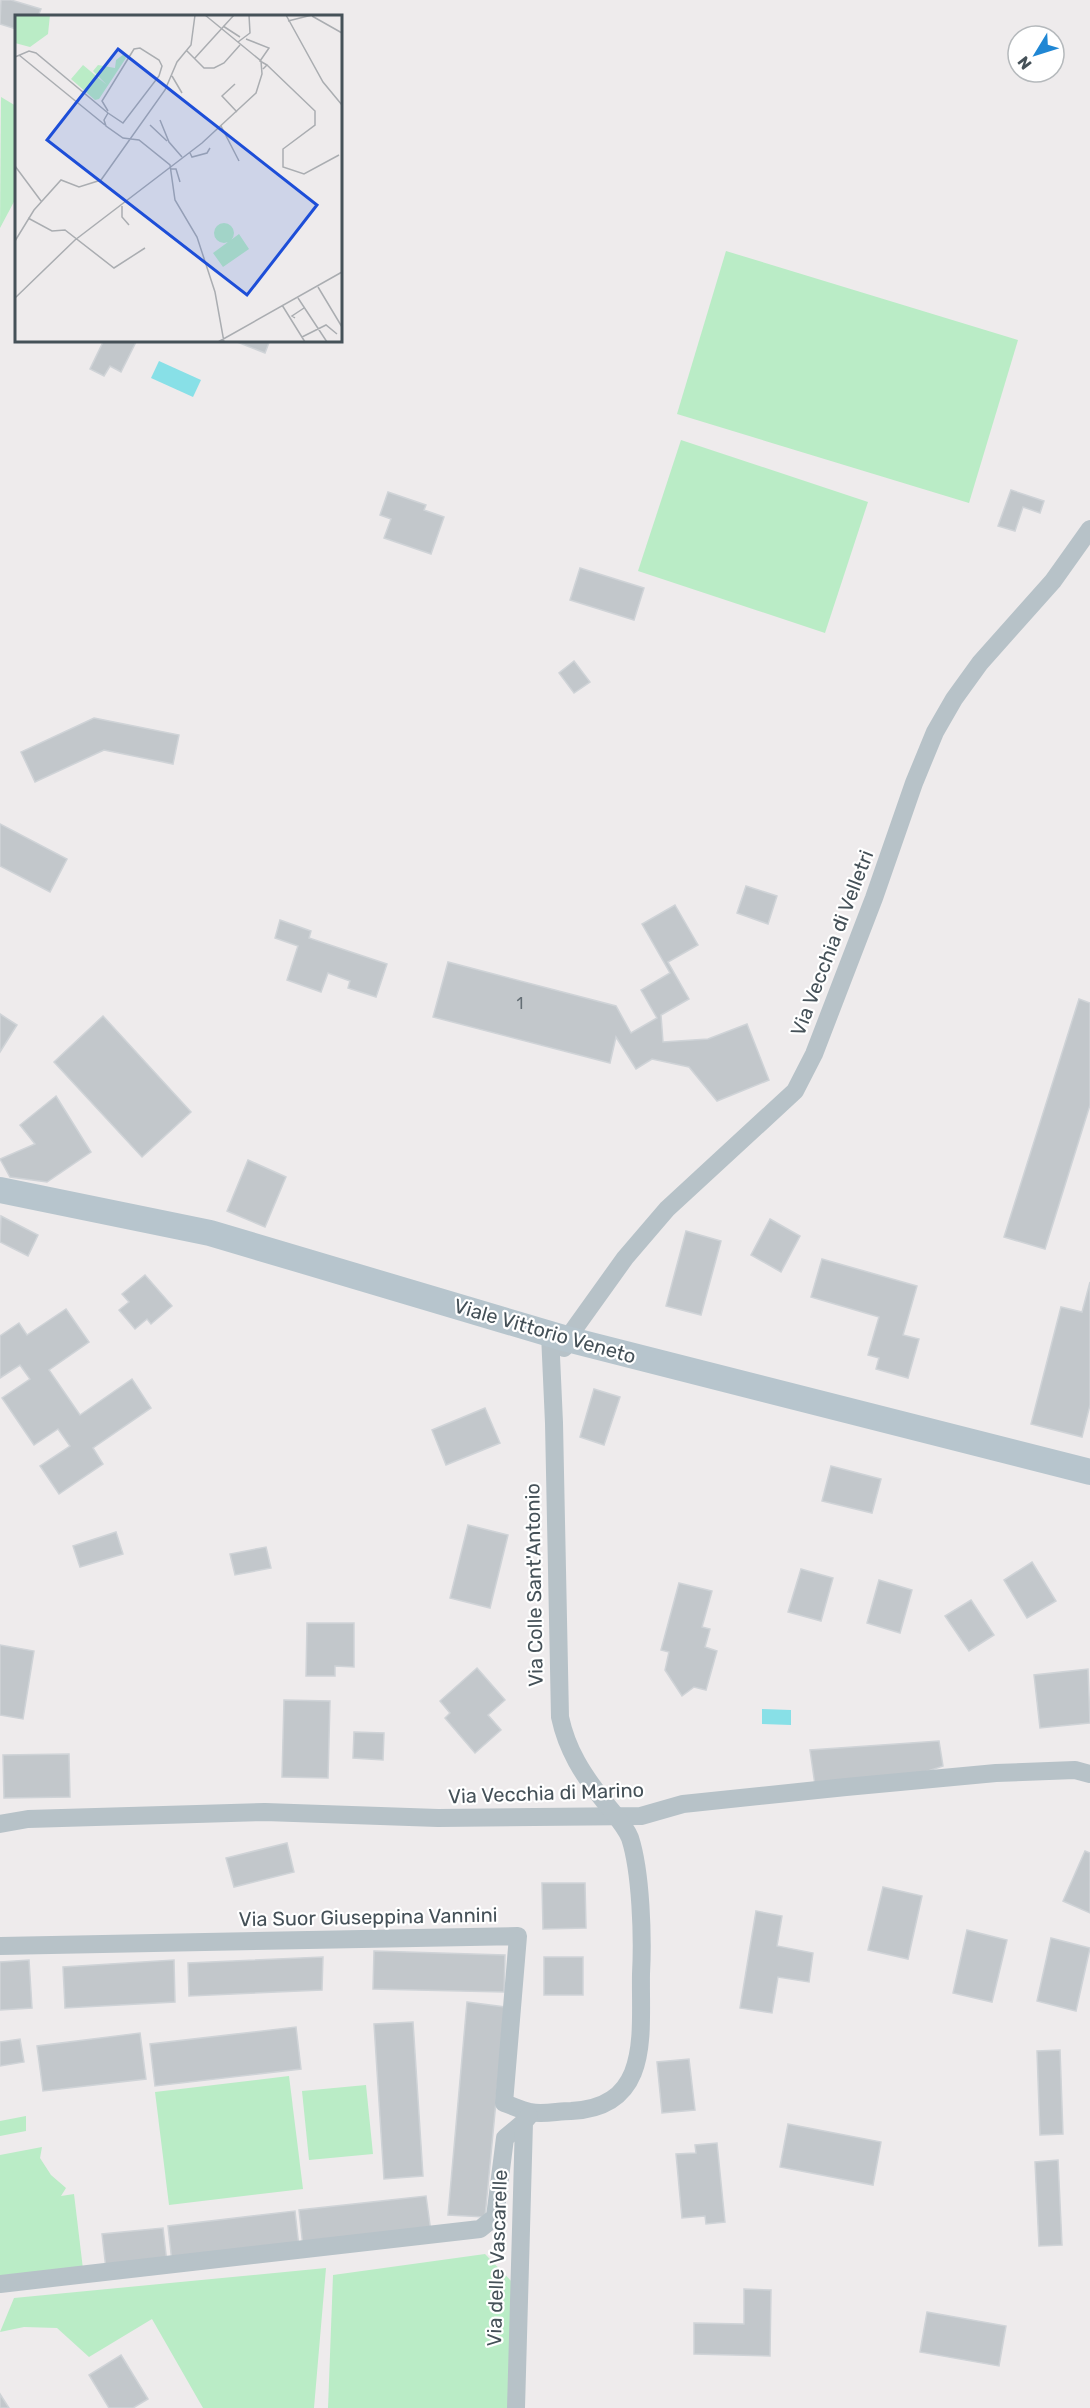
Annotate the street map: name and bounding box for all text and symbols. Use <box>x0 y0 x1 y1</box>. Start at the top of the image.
inset map <box>15 15 342 342</box>
north arrow <box>1006 24 1066 84</box>
text: N <box>1014 53 1036 73</box>
street label: Via Vecchia di Velletri <box>785 847 879 1039</box>
house number: 1 <box>517 994 523 1013</box>
street label: Viale Vittorio Veneto <box>451 1293 639 1369</box>
street label: Via Colle Sant'Antonio <box>520 1483 548 1687</box>
street label: Via Vecchia di Marino <box>448 1778 644 1808</box>
street label: Via Suor Giuseppina Vannini <box>238 1903 498 1931</box>
street label: Via delle Vascarelle <box>482 2169 512 2347</box>

